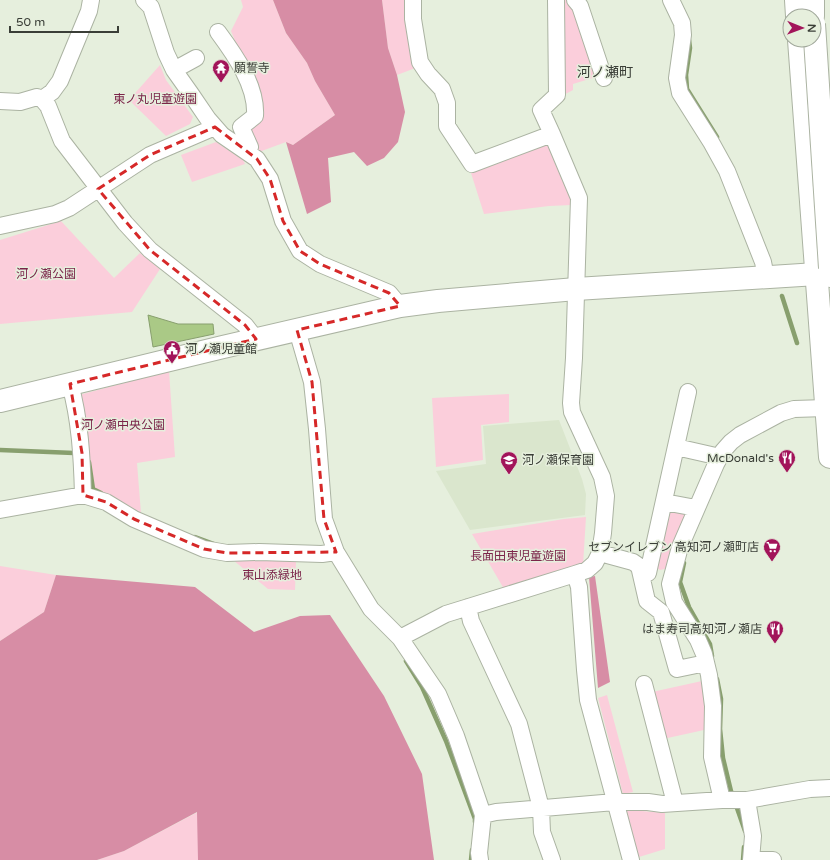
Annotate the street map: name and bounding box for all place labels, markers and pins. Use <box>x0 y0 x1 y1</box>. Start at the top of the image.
temple icon: 願誓寺 <box>211 58 231 83</box>
place label: 願誓寺 <box>234 61 270 75</box>
public building icon: 河ノ瀬児童館 <box>162 339 182 364</box>
place label: 河ノ瀬児童館 <box>185 342 257 356</box>
restaurant icon: McDonald's <box>777 448 797 473</box>
school or university icon: 河ノ瀬保育園 <box>499 450 519 475</box>
place label: McDonald's <box>707 451 774 465</box>
place label: 河ノ瀬保育園 <box>522 453 594 467</box>
supermarket icon: セブンイレブン 高知河ノ瀬町店 <box>762 537 782 562</box>
place label: セブンイレブン 高知河ノ瀬町店 <box>588 540 759 554</box>
restaurant icon: はま寿司高知河ノ瀬店 <box>765 619 785 644</box>
place label: はま寿司高知河ノ瀬店 <box>642 622 762 636</box>

